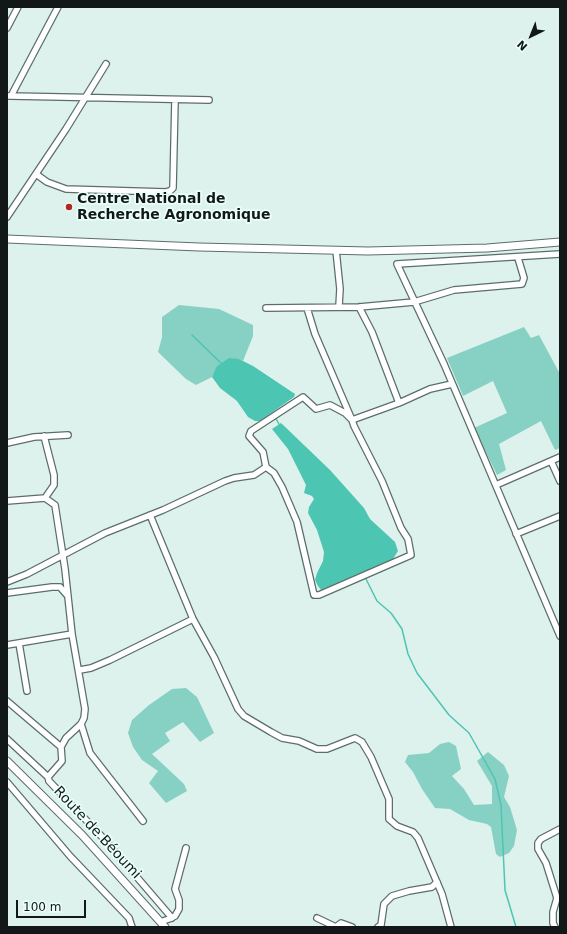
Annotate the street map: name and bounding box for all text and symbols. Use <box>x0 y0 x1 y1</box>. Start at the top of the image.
north arrow <box>511 16 551 56</box>
text: N <box>515 37 530 53</box>
place label: Centre National de Recherche Agronomique <box>77 191 270 224</box>
marker: Centre National de Recherche Agronomique <box>64 202 74 212</box>
street label: Route de Béoumi <box>50 783 144 883</box>
scale bar <box>18 892 88 918</box>
text: 100 m <box>23 900 61 914</box>

